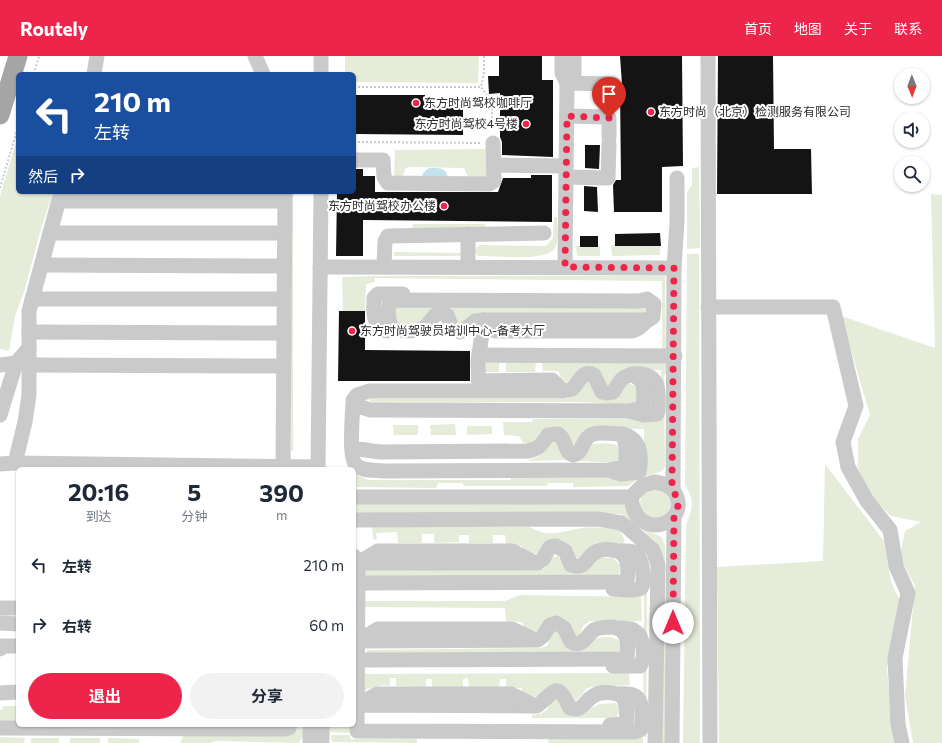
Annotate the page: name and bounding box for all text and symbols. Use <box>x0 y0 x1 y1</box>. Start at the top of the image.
text: Routely <box>20 17 88 40</box>
text: 首页 <box>744 20 772 37</box>
text: 地图 <box>794 20 822 37</box>
text: 关于 <box>844 20 872 37</box>
text: 联系 <box>894 20 922 37</box>
north arrow <box>894 68 930 104</box>
map controls <box>894 68 930 192</box>
pin <box>592 77 626 118</box>
icon: arrive <box>598 83 620 105</box>
text: 210 m <box>94 84 171 118</box>
icon: left <box>28 88 80 140</box>
place label: 东方时尚驾校咖啡厅 <box>424 95 532 109</box>
marker: 东方时尚驾校咖啡厅 <box>411 98 421 108</box>
place label: 东方时尚（北京）检测服务有限公司 <box>659 104 851 118</box>
marker: 东方时尚（北京）检测服务有限公司 <box>646 107 656 117</box>
button: sound <box>894 112 930 148</box>
place label: 东方时尚驾校4号楼 <box>415 116 518 130</box>
marker: 东方时尚驾校4号楼 <box>521 119 531 129</box>
text: 左转 <box>94 121 130 143</box>
button: search <box>894 156 930 192</box>
icon: right <box>66 164 88 186</box>
text: 然后 <box>28 167 58 185</box>
place label: 东方时尚驾校办公楼 <box>328 198 436 212</box>
marker: 东方时尚驾校办公楼 <box>439 201 449 211</box>
place label: 东方时尚驾驶员培训中心-备考大厅 <box>360 323 545 337</box>
marker: 东方时尚驾驶员培训中心-备考大厅 <box>347 326 357 336</box>
text: 20:16 <box>68 477 129 506</box>
text: 5 <box>187 477 201 506</box>
text: 390 <box>259 478 304 507</box>
text: m <box>276 507 287 523</box>
text: 到达 <box>86 508 112 524</box>
text: 分钟 <box>181 508 207 524</box>
icon: left <box>28 554 50 576</box>
text: 210 m <box>304 556 344 574</box>
text: 左转 <box>62 557 92 575</box>
position arrow <box>652 602 694 644</box>
icon: right <box>28 614 50 636</box>
text: 60 m <box>309 616 344 634</box>
text: 右转 <box>62 617 92 635</box>
button: 退出 <box>28 673 182 719</box>
button: 分享 <box>190 673 344 719</box>

